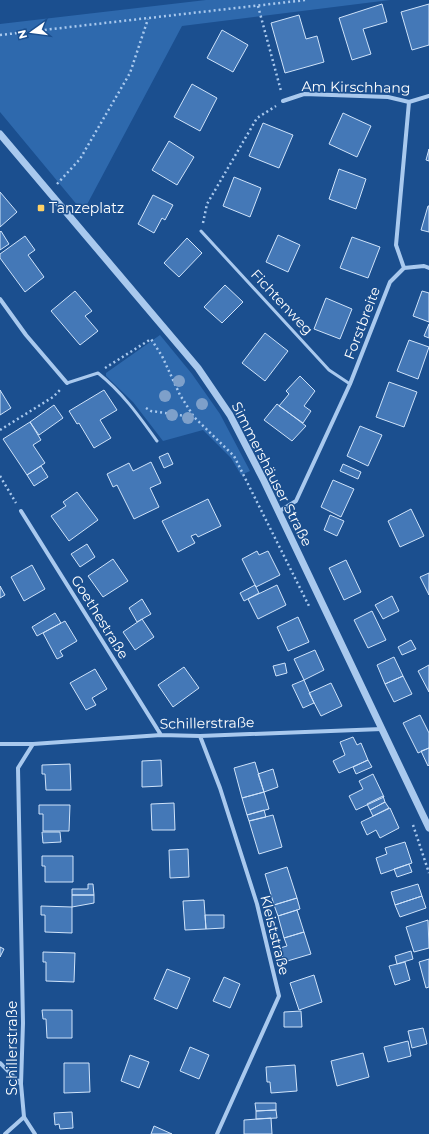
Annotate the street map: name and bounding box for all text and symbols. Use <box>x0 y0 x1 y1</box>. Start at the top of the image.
north arrow <box>12 12 52 52</box>
text: N <box>14 28 30 40</box>
street label: Am Kirschhang <box>301 77 411 97</box>
place label: Tanzeplatz <box>49 199 124 217</box>
marker: Tanzeplatz <box>36 203 46 213</box>
street label: Fichtenweg <box>247 265 317 339</box>
street label: Forstbreite <box>340 284 384 362</box>
street label: Simmershäuser Straße <box>228 399 316 549</box>
street label: Goethestraße <box>67 572 133 662</box>
street label: Schillerstraße <box>159 713 255 733</box>
street label: Kleiststraße <box>256 893 294 977</box>
street label: Schillerstraße <box>3 1001 21 1095</box>

